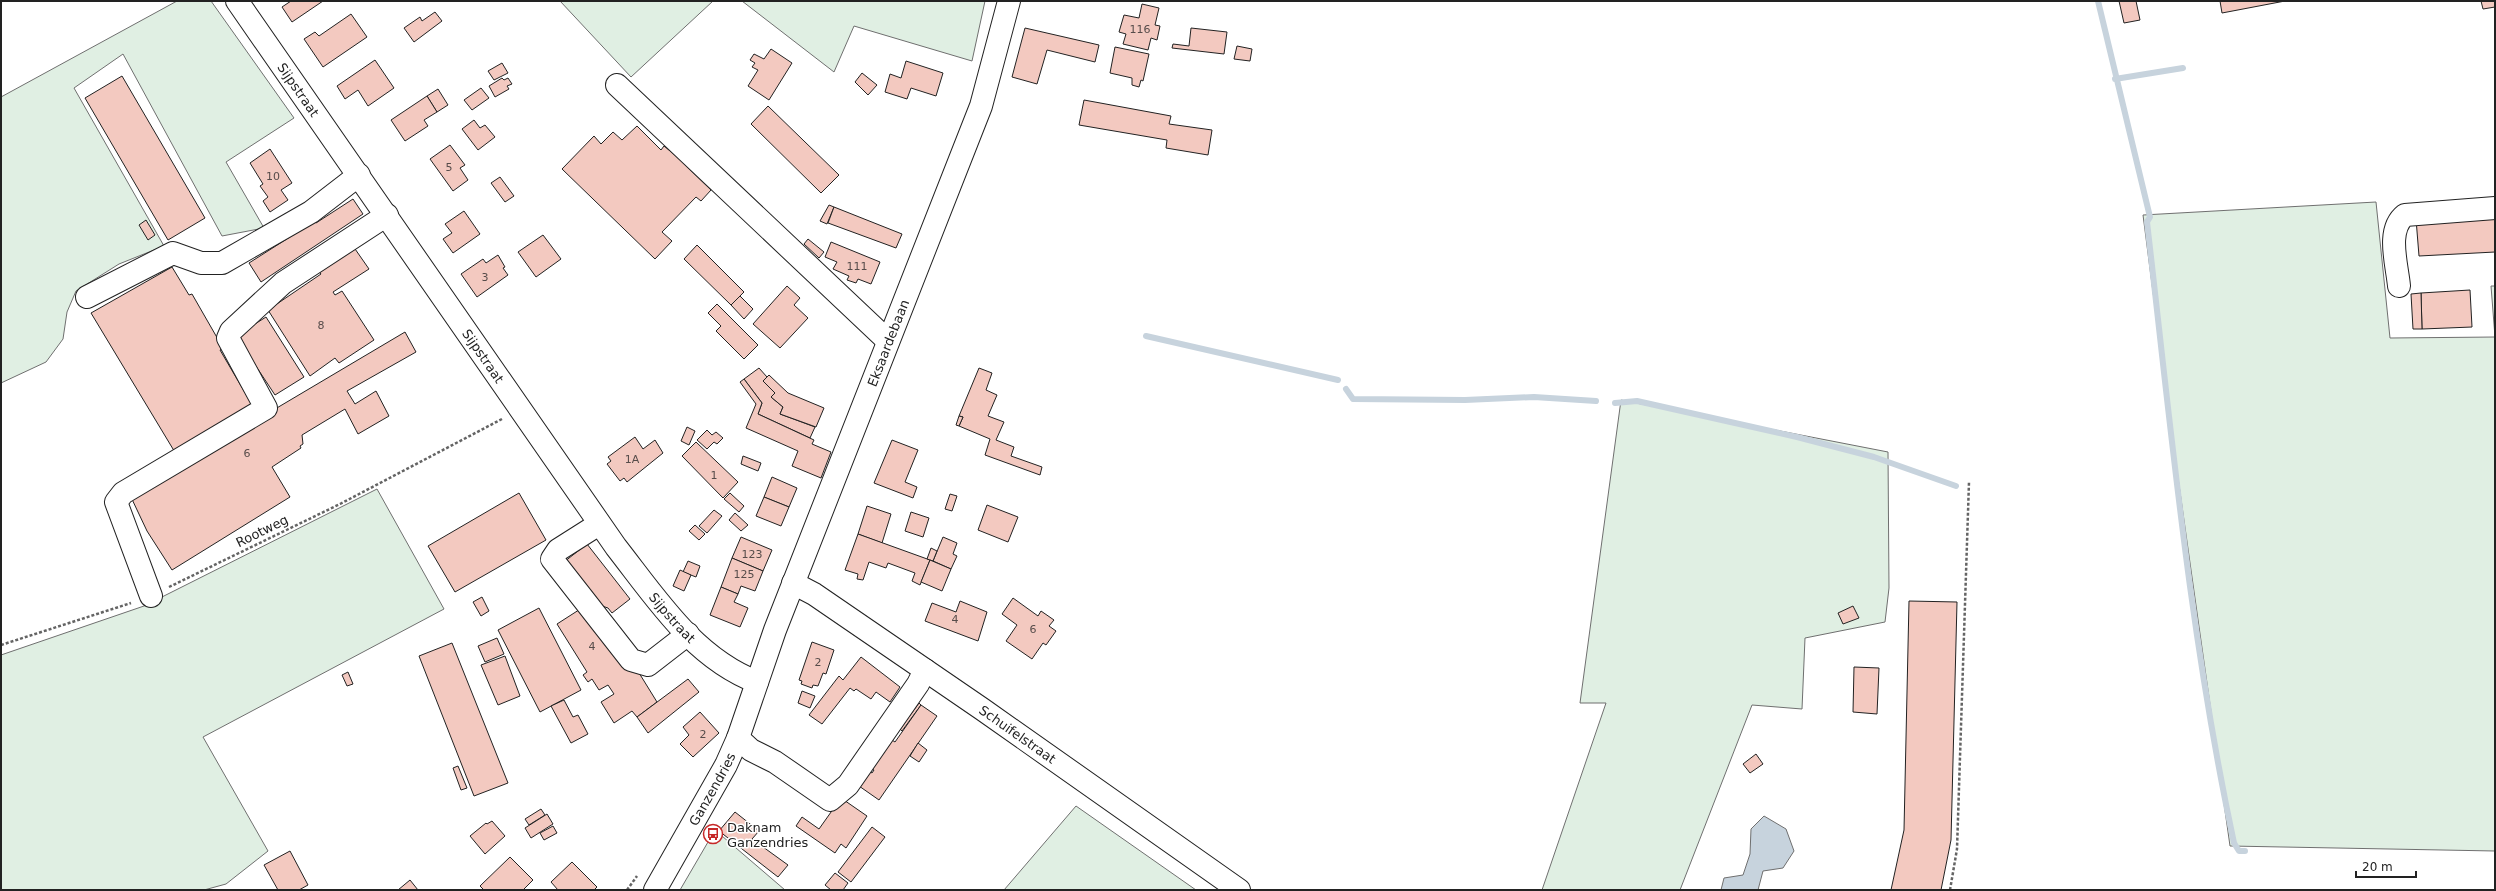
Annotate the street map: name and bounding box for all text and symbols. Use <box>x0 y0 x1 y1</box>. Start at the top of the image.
house number: 116 <box>1130 23 1151 36</box>
street label: Sijpstraat <box>275 60 322 119</box>
house number: 5 <box>446 161 453 174</box>
house number: 10 <box>266 170 280 183</box>
house number: 111 <box>847 260 868 273</box>
house number: 3 <box>482 271 489 284</box>
street label: Eksaardebaan <box>864 297 912 389</box>
house number: 8 <box>318 319 325 332</box>
street label: Sijpstraat <box>459 326 507 386</box>
house number: 6 <box>244 447 251 460</box>
house number: 1A <box>625 453 640 466</box>
house number: 1 <box>711 469 718 482</box>
street label: Rootweg <box>233 512 291 550</box>
house number: 123 <box>742 548 763 561</box>
house number: 125 <box>734 568 755 581</box>
street label: Sijpstraat <box>646 589 699 646</box>
house number: 4 <box>952 613 959 626</box>
house number: 6 <box>1030 623 1037 636</box>
house number: 4 <box>589 640 596 653</box>
house number: 2 <box>815 656 822 669</box>
street label: Schuifelstraat <box>977 702 1059 766</box>
house number: 2 <box>700 728 707 741</box>
street label: Ganzendries <box>686 750 738 828</box>
place label: Daknam Ganzendries <box>727 820 809 850</box>
bus stop icon: Daknam Ganzendries <box>702 823 724 845</box>
scale bar <box>2356 853 2416 879</box>
text: 20 m <box>2362 860 2393 874</box>

